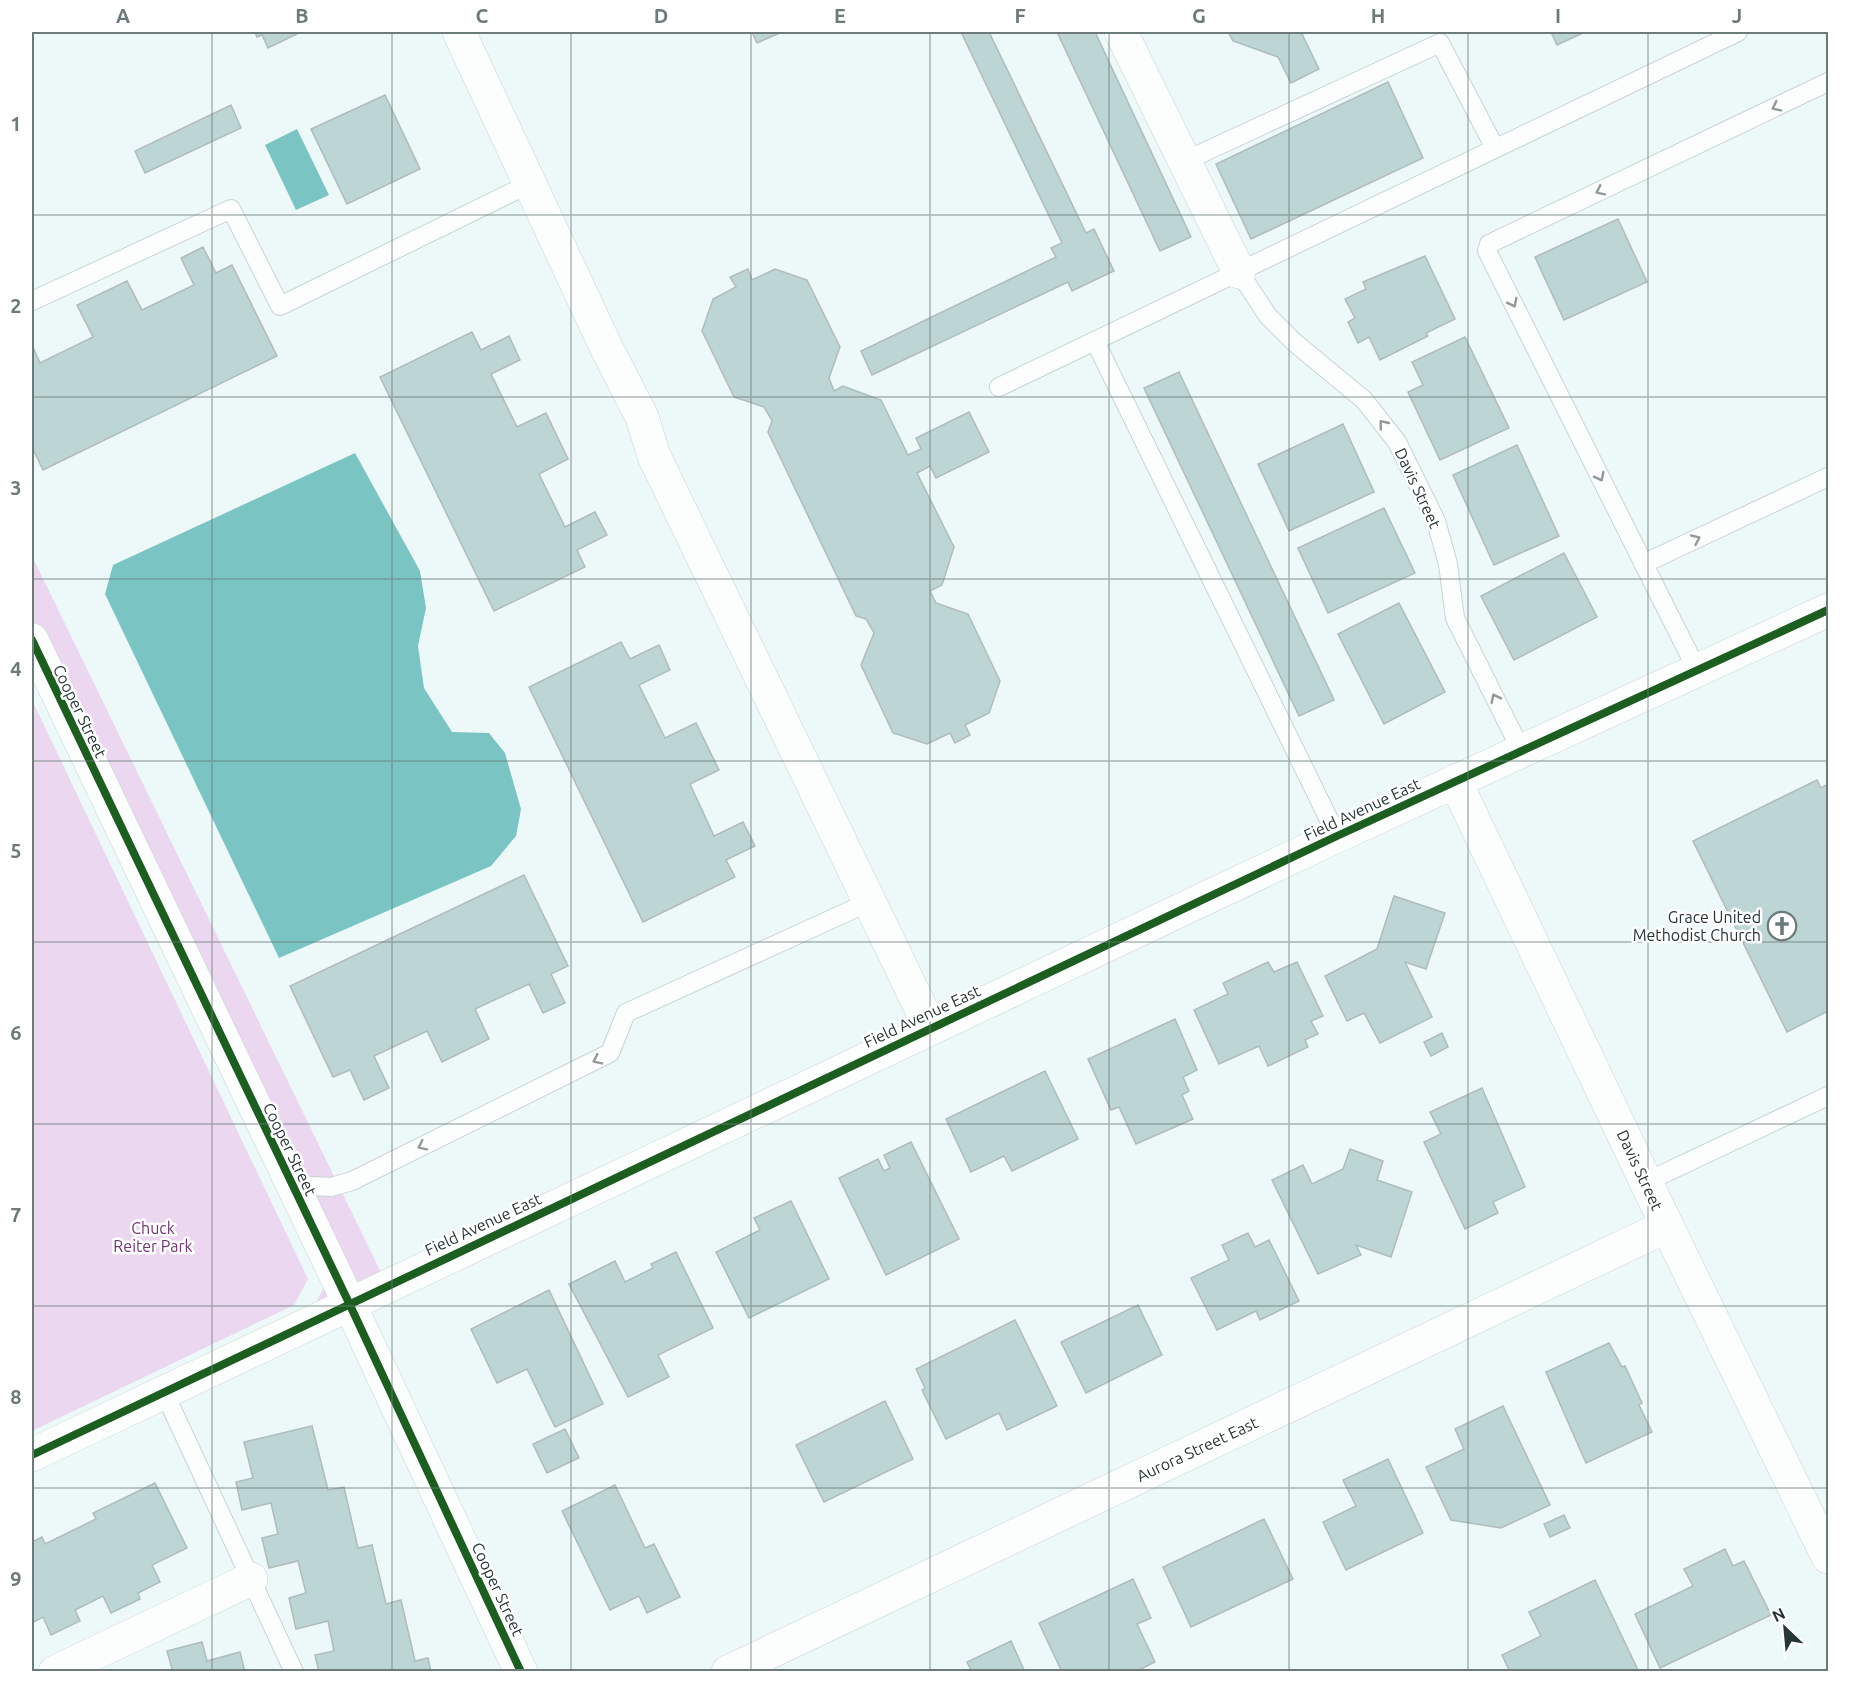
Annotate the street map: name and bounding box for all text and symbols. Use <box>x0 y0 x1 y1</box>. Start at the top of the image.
text: A <box>116 4 130 27</box>
text: B <box>295 4 309 27</box>
text: C <box>476 4 489 27</box>
text: D <box>654 4 668 27</box>
text: E <box>834 4 846 27</box>
text: F <box>1014 4 1026 27</box>
text: G <box>1192 4 1206 27</box>
text: H <box>1371 4 1385 27</box>
text: I <box>1555 4 1561 27</box>
text: J <box>1732 4 1742 27</box>
one-way arrow <box>1771 99 1782 111</box>
text: 1 <box>10 112 22 135</box>
one-way arrow <box>1595 184 1606 196</box>
text: 2 <box>10 294 22 317</box>
one-way arrow <box>1505 297 1517 308</box>
one-way arrow <box>1379 419 1390 430</box>
street label: Davis Street <box>1392 445 1445 532</box>
one-way arrow <box>1593 471 1604 482</box>
text: 3 <box>10 476 22 499</box>
one-way arrow <box>1690 534 1701 546</box>
text: 4 <box>10 657 22 680</box>
street label: Cooper Street <box>50 662 111 761</box>
one-way arrow <box>1491 693 1503 704</box>
street label: Field Avenue East <box>1301 774 1424 844</box>
text: 5 <box>10 839 22 862</box>
place label: Grace United Methodist Church <box>1633 908 1761 944</box>
church icon: Grace United Methodist Church <box>1766 910 1798 942</box>
street label: Field Avenue East <box>861 981 984 1051</box>
text: 6 <box>10 1021 22 1044</box>
one-way arrow <box>592 1053 603 1064</box>
street label: Cooper Street <box>260 1100 321 1199</box>
street label: Davis Street <box>1614 1127 1667 1214</box>
one-way arrow <box>417 1139 428 1151</box>
street label: Field Avenue East <box>422 1189 545 1259</box>
text: 7 <box>10 1203 22 1226</box>
park label: Chuck Reiter Park <box>113 1219 193 1255</box>
text: 8 <box>10 1385 22 1408</box>
street label: Aurora Street East <box>1134 1413 1261 1485</box>
street label: Cooper Street <box>468 1539 528 1639</box>
text: 9 <box>10 1567 22 1590</box>
north arrow <box>1755 1598 1815 1658</box>
text: N <box>1769 1604 1788 1625</box>

